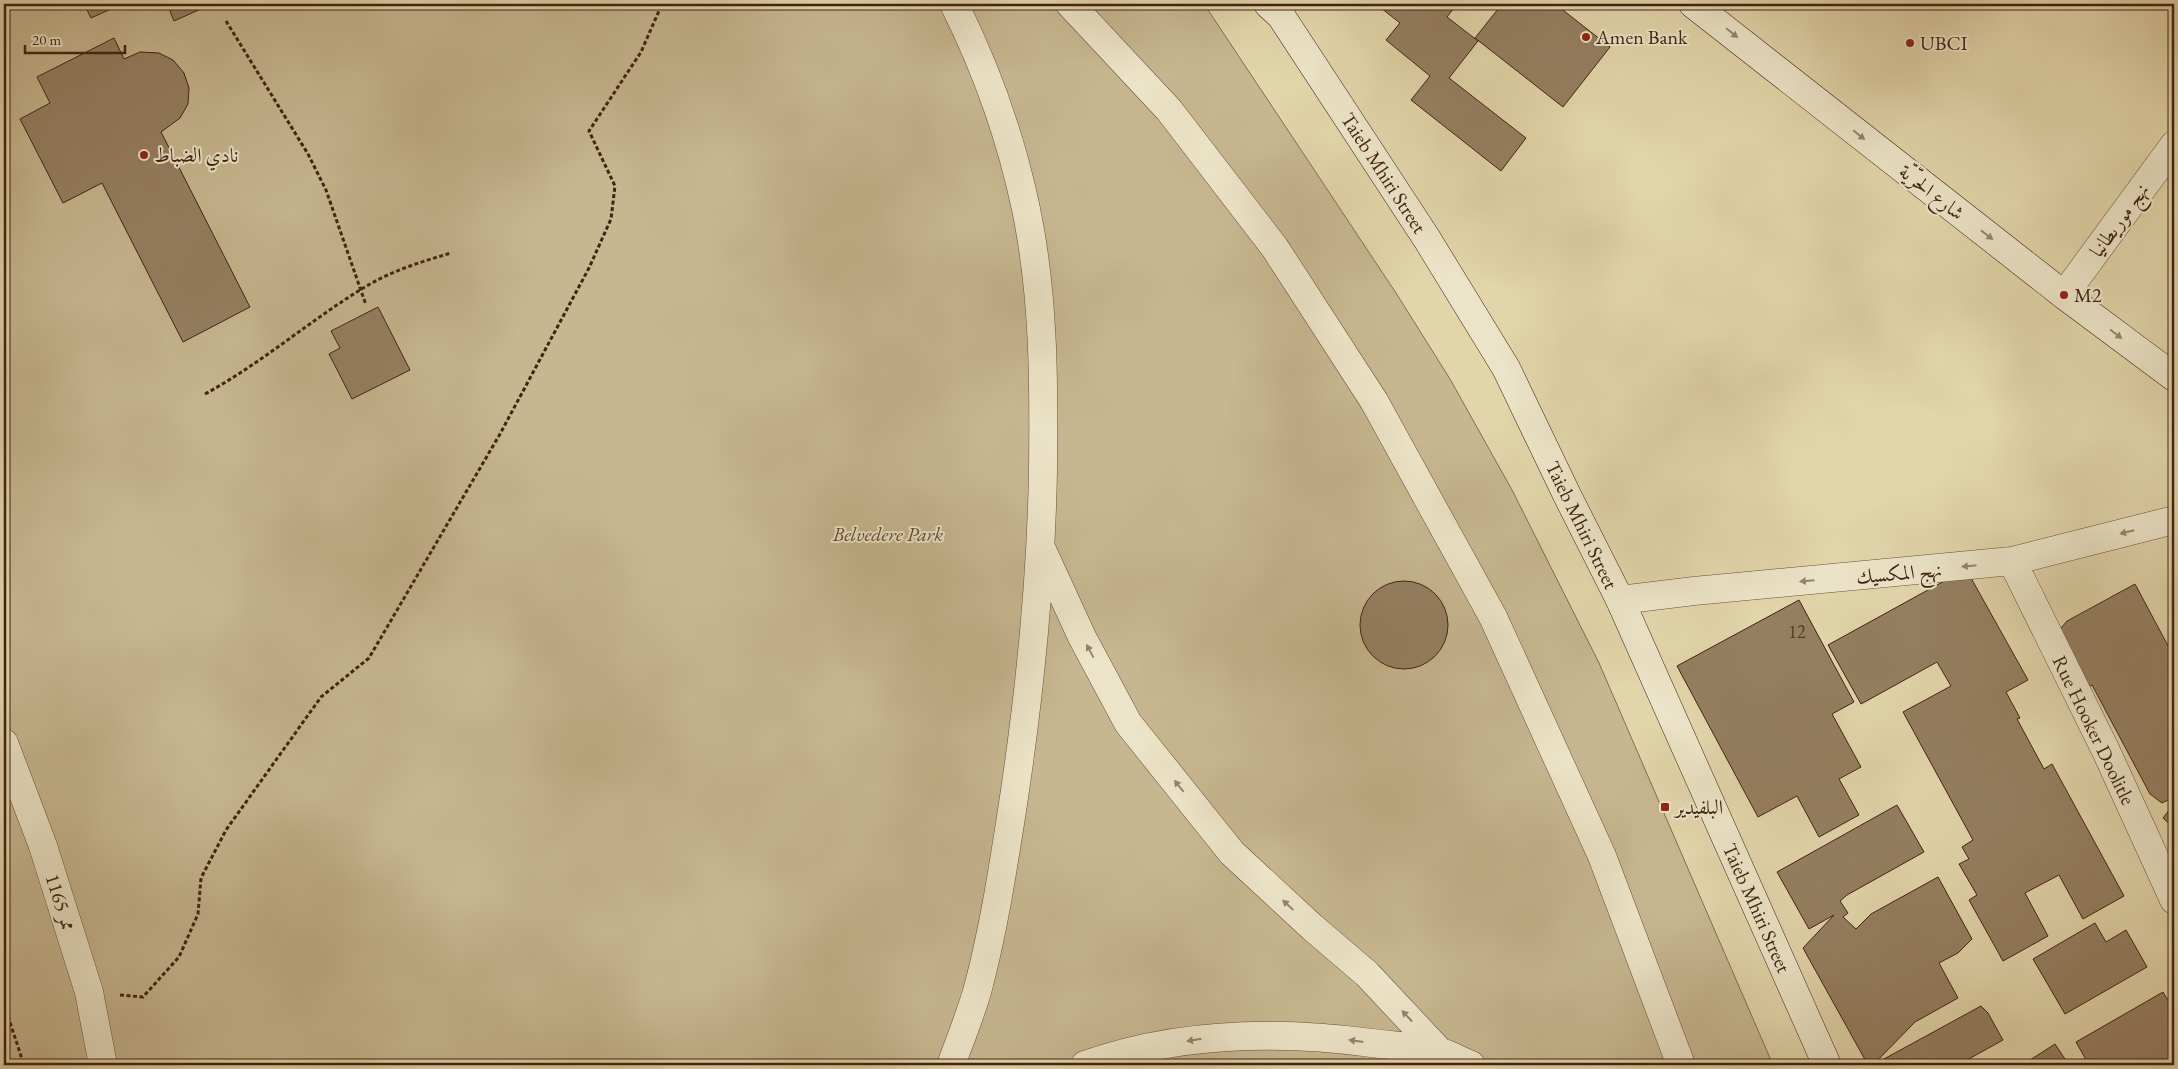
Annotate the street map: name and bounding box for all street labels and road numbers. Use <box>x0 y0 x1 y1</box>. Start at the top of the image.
street label: Taieb Mhiri Street <box>1335 108 1433 239</box>
street label: شارع الحرّيّة <box>1891 157 1971 230</box>
street label: نهج موريطانيا <box>2083 178 2159 265</box>
street label: Taieb Mhiri Street <box>1540 457 1624 594</box>
street label: نهج المكسيك <box>1855 556 1943 595</box>
street label: Rue Hooker Doolitle <box>2047 651 2142 809</box>
street label: Taieb Mhiri Street <box>1717 839 1797 977</box>
street label: ممر 1165 <box>40 870 82 934</box>

